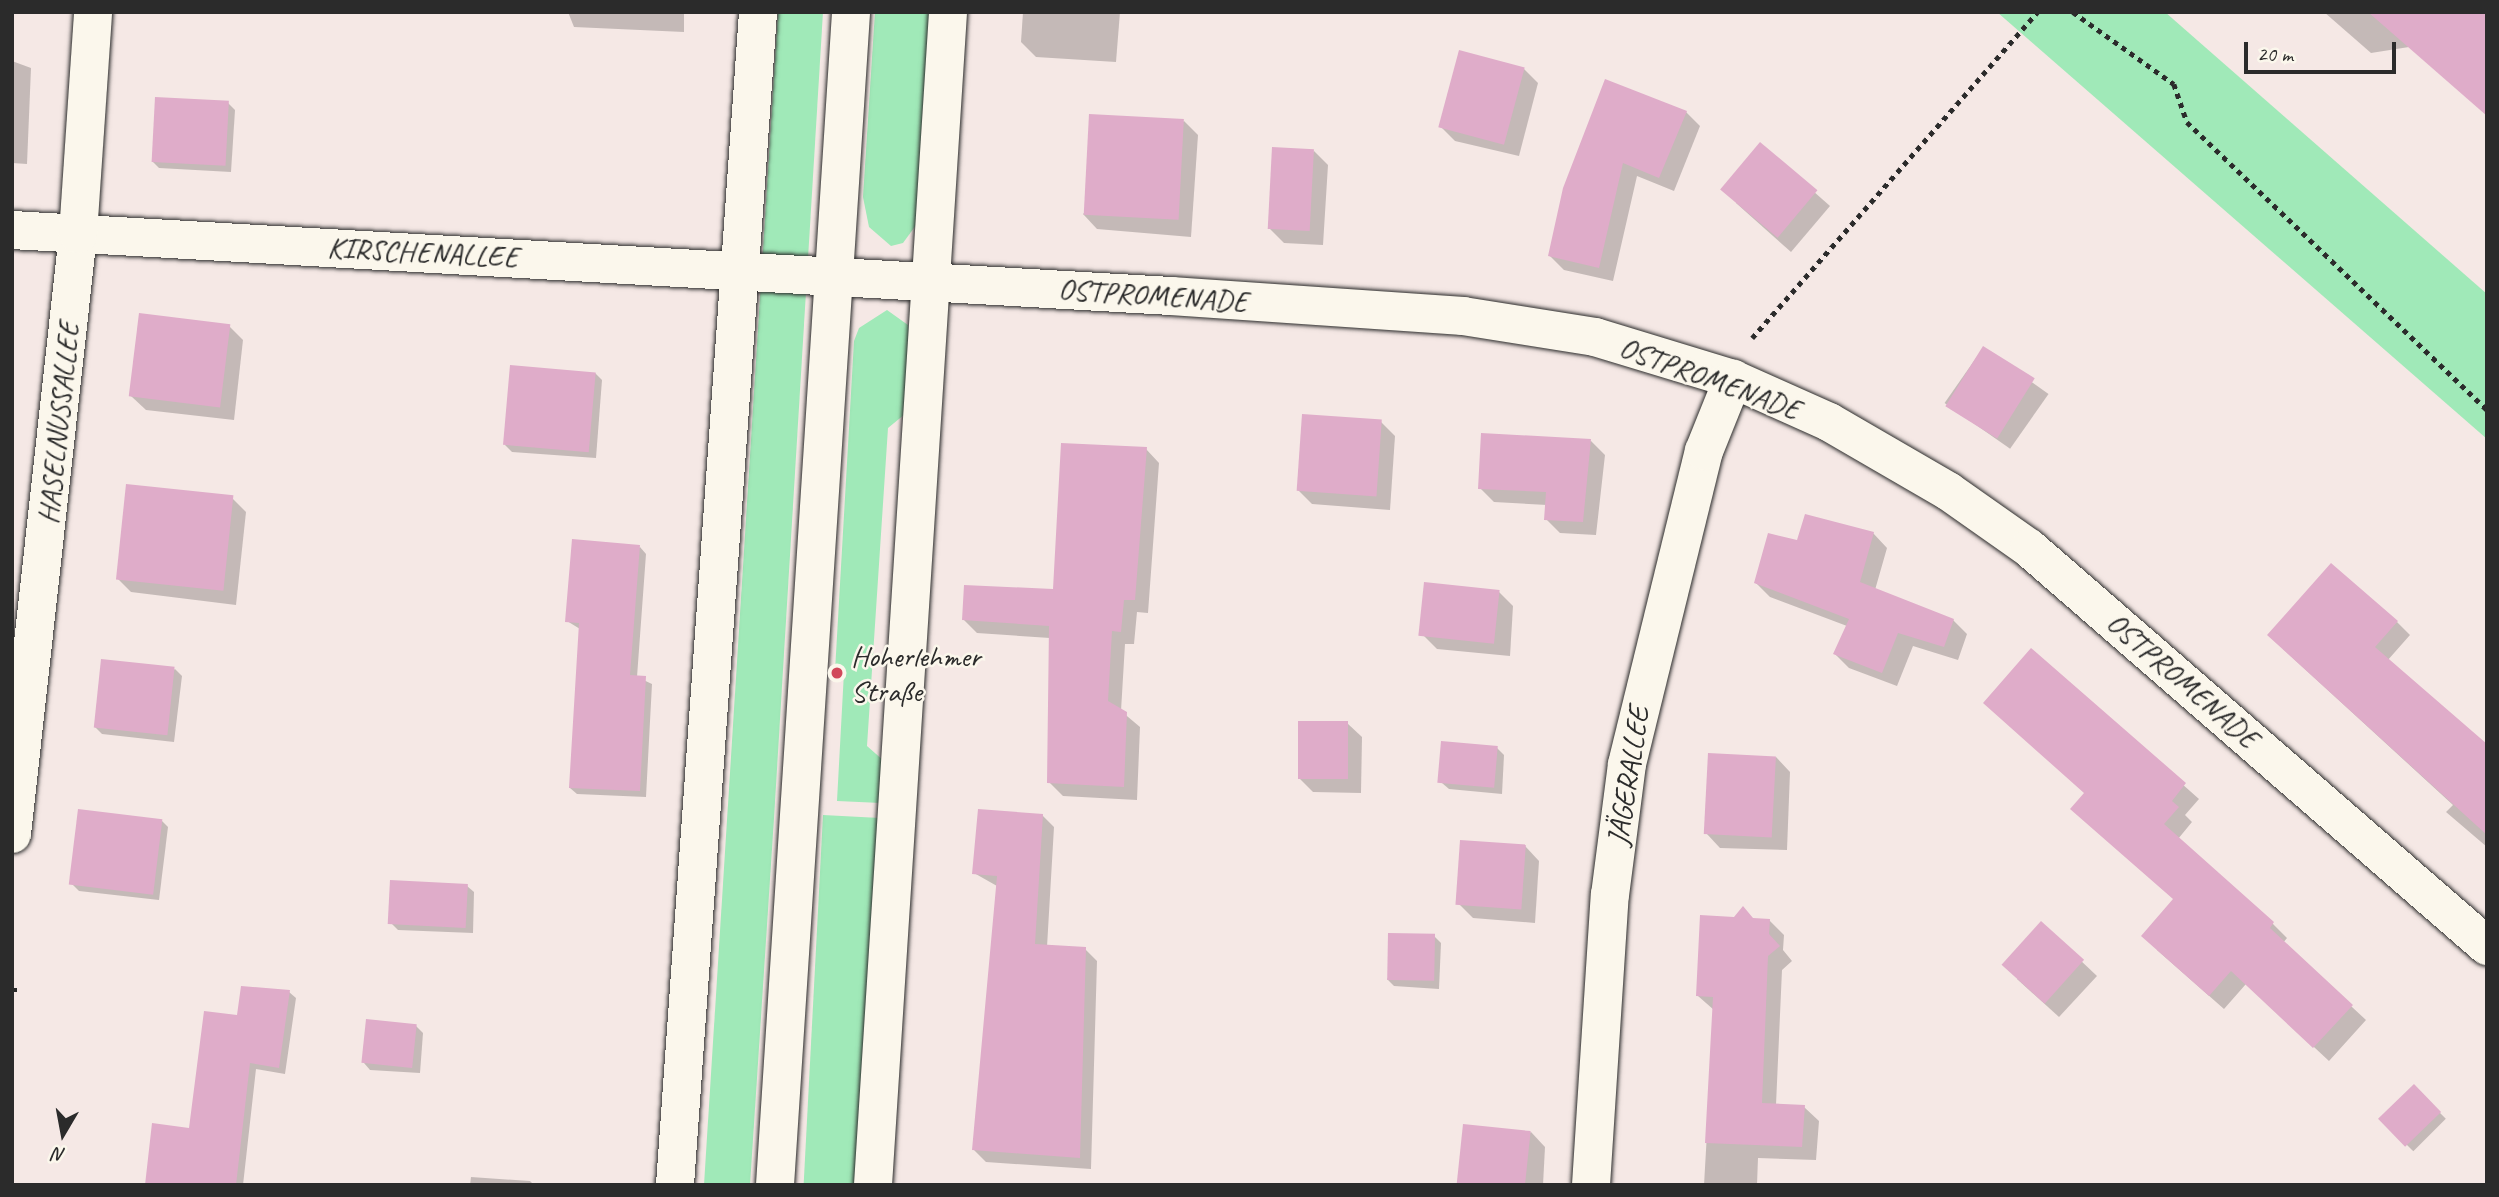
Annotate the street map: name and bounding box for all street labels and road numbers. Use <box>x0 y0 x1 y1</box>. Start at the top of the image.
street label: KIRSCHENALLEE <box>327 229 519 275</box>
street label: OSTPROMENADE <box>1057 270 1249 320</box>
street label: HASELNUSSALLEE <box>30 320 86 526</box>
street label: OSTPROMENADE <box>1615 329 1805 427</box>
street label: OSTPROMENADE <box>2100 604 2266 756</box>
street label: JÄGERALLEE <box>1599 704 1657 848</box>

